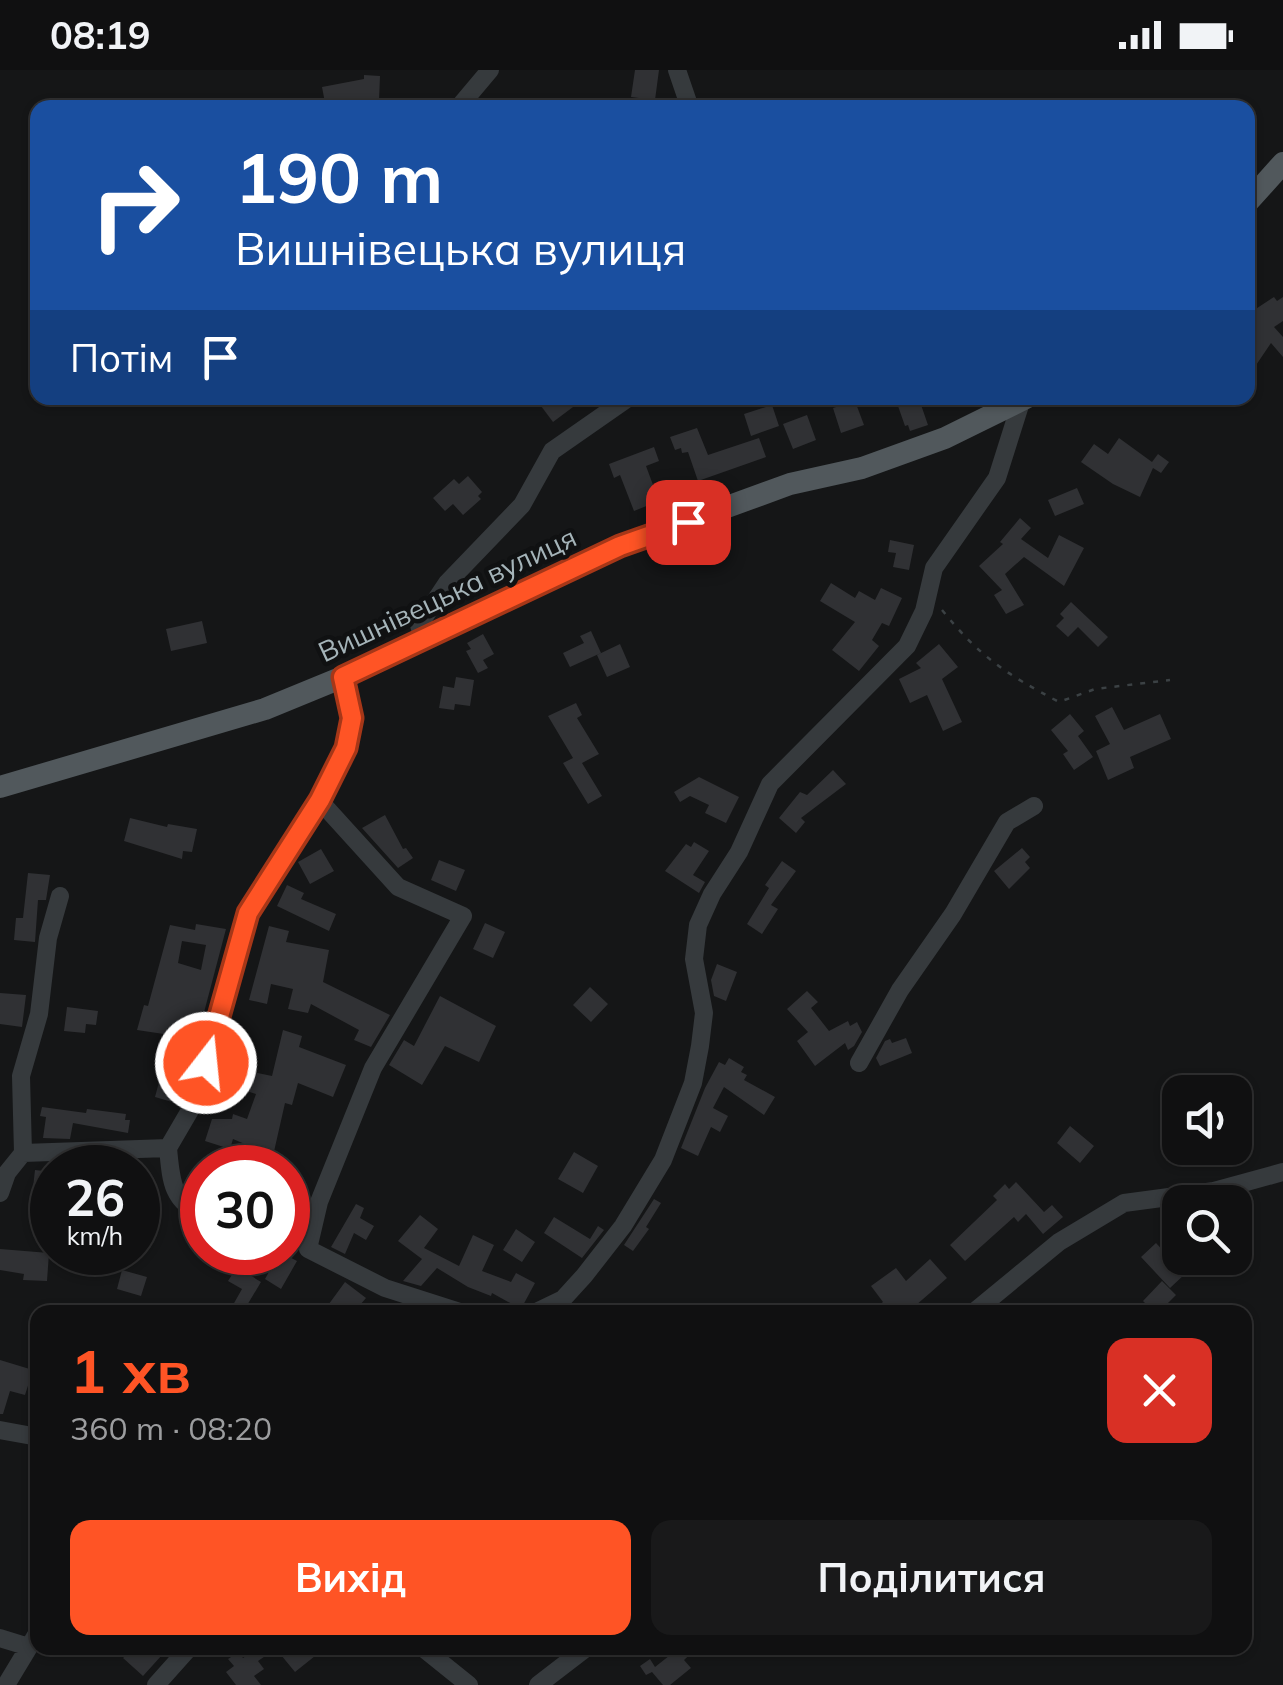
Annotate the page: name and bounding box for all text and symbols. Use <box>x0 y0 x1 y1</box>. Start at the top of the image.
text: 08:19 <box>50 11 151 59</box>
text: 190 m <box>235 133 443 221</box>
icon: right <box>70 140 200 270</box>
text: Вишнівецька вулиця <box>235 220 686 276</box>
icon: arrive <box>193 330 248 385</box>
text: Потім <box>70 334 173 382</box>
pin <box>646 480 731 565</box>
icon: arrive <box>661 495 716 550</box>
street label: Вишнівецька вулиця <box>312 519 582 669</box>
position arrow <box>154 1011 258 1115</box>
map controls <box>1162 1075 1252 1275</box>
button: sound <box>1162 1075 1252 1165</box>
speed limit sign: 30 <box>180 1145 310 1275</box>
text: 26 <box>65 1166 125 1229</box>
button: search <box>1162 1185 1252 1275</box>
text: km/h <box>67 1220 123 1251</box>
text: 1 хв <box>70 1333 191 1408</box>
button: close <box>1107 1338 1212 1443</box>
text: 360 m · 08:20 <box>70 1408 272 1448</box>
button: Вихід <box>70 1520 631 1635</box>
button: Поділитися <box>651 1520 1212 1635</box>

